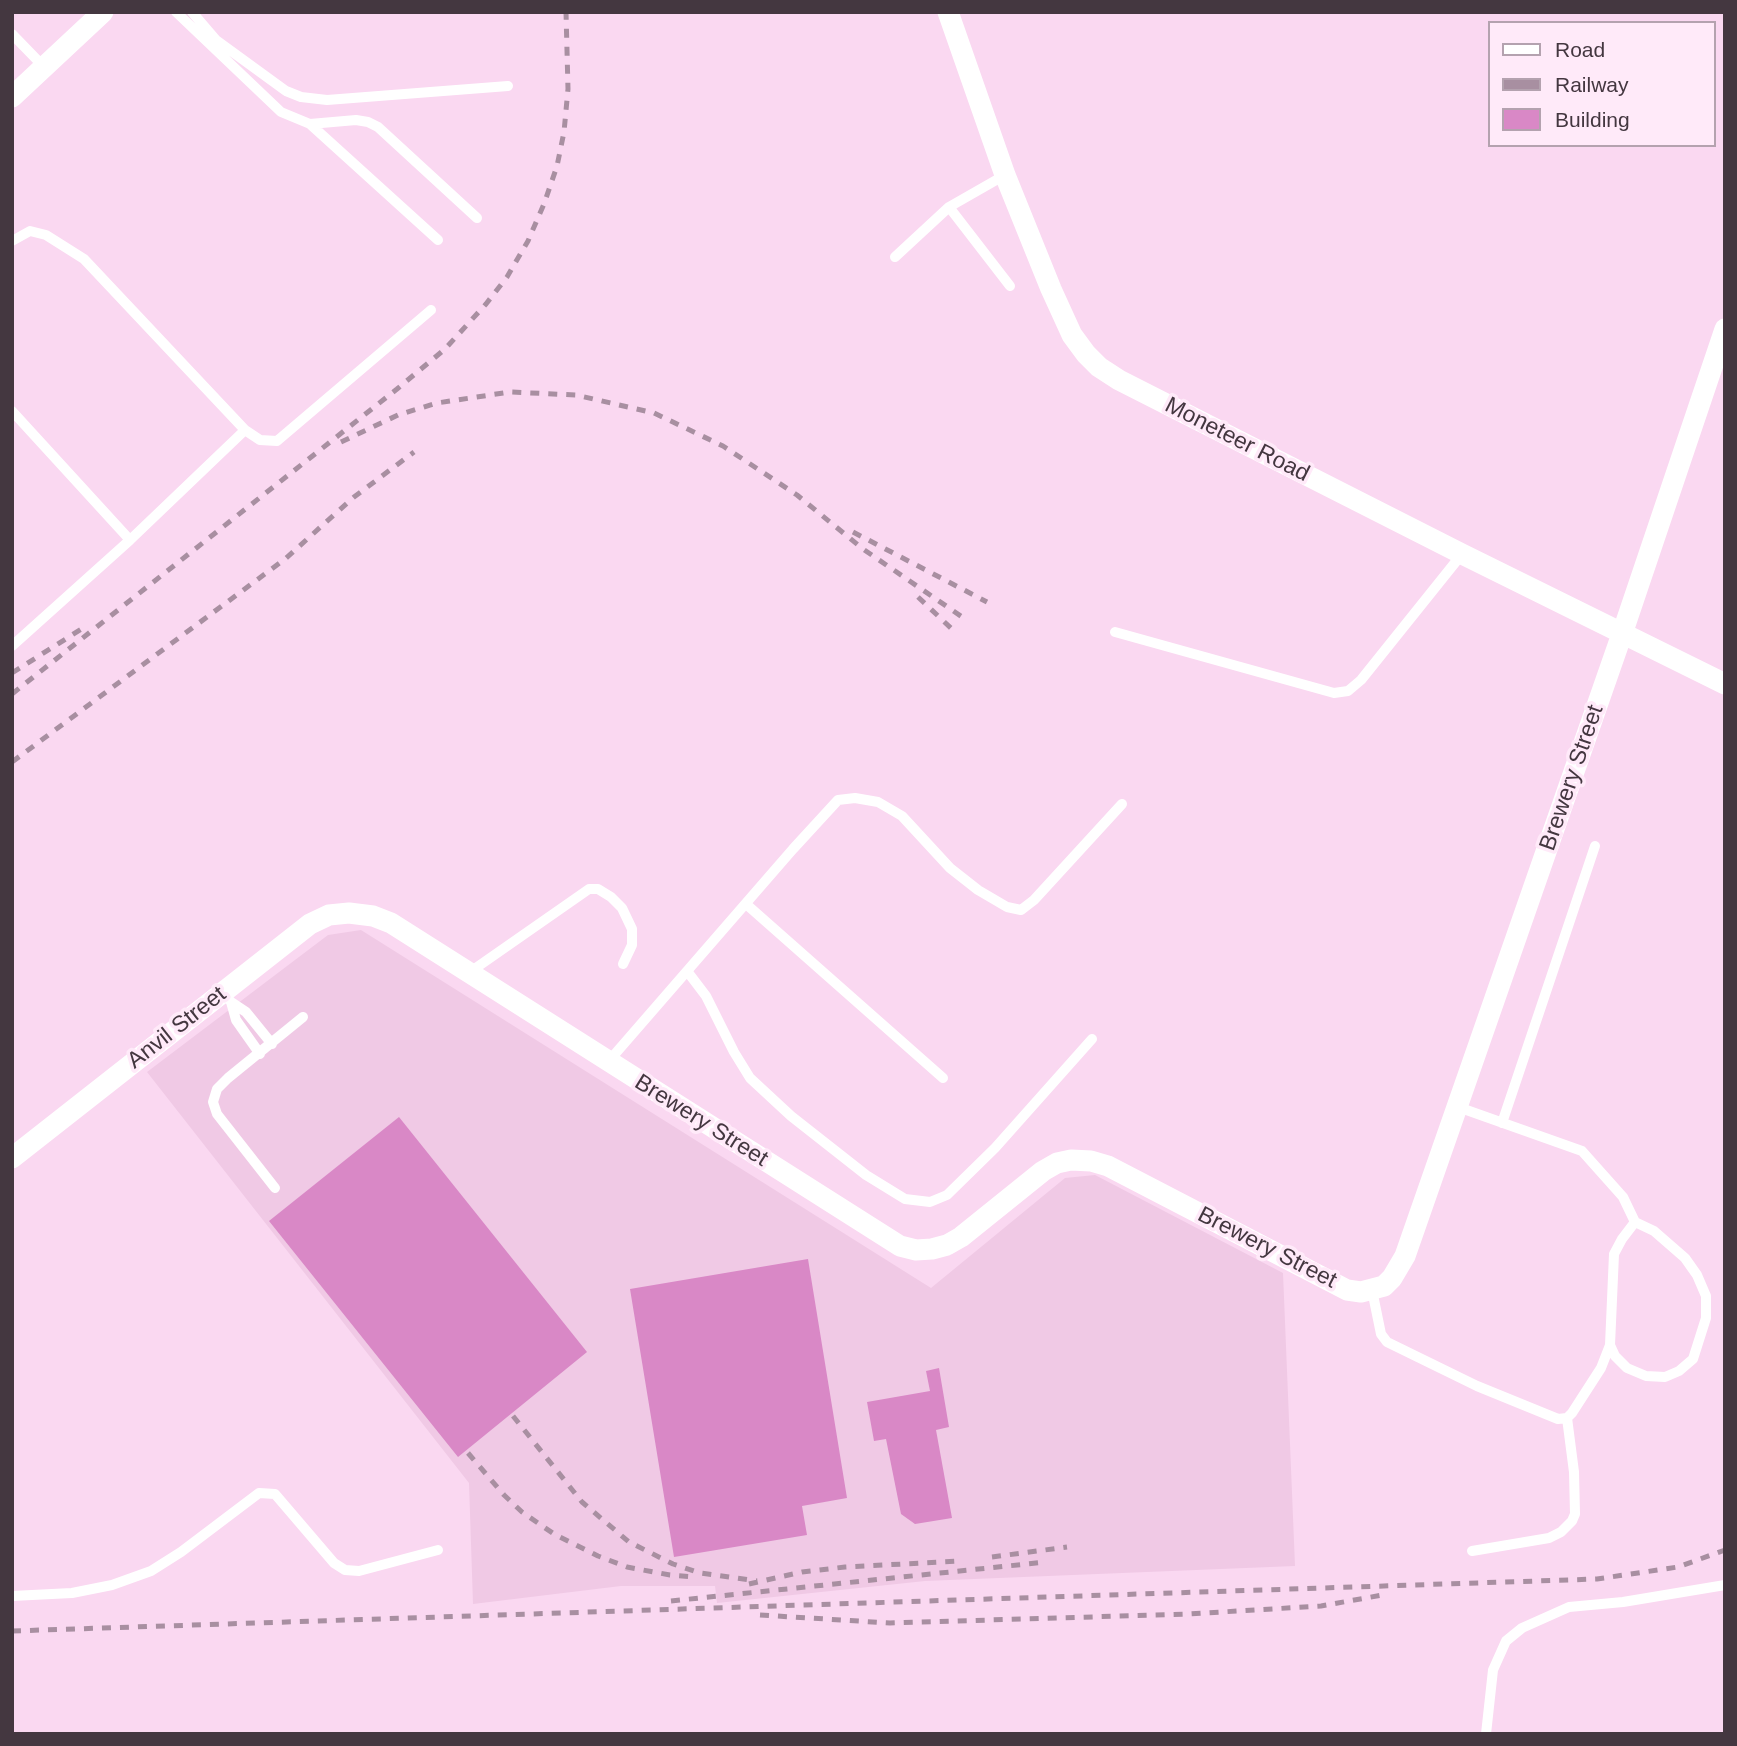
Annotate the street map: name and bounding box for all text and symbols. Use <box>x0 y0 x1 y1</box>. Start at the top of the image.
legend <box>1488 21 1716 147</box>
text: Road <box>1555 38 1605 61</box>
text: Railway <box>1555 73 1629 96</box>
text: Building <box>1555 108 1630 131</box>
street label: Moneteer Road <box>1160 392 1314 488</box>
street label: Brewery Street <box>1534 702 1610 854</box>
street label: Anvil Street <box>122 981 232 1075</box>
street label: Brewery Street <box>629 1069 773 1173</box>
street label: Brewery Street <box>1193 1201 1341 1295</box>

